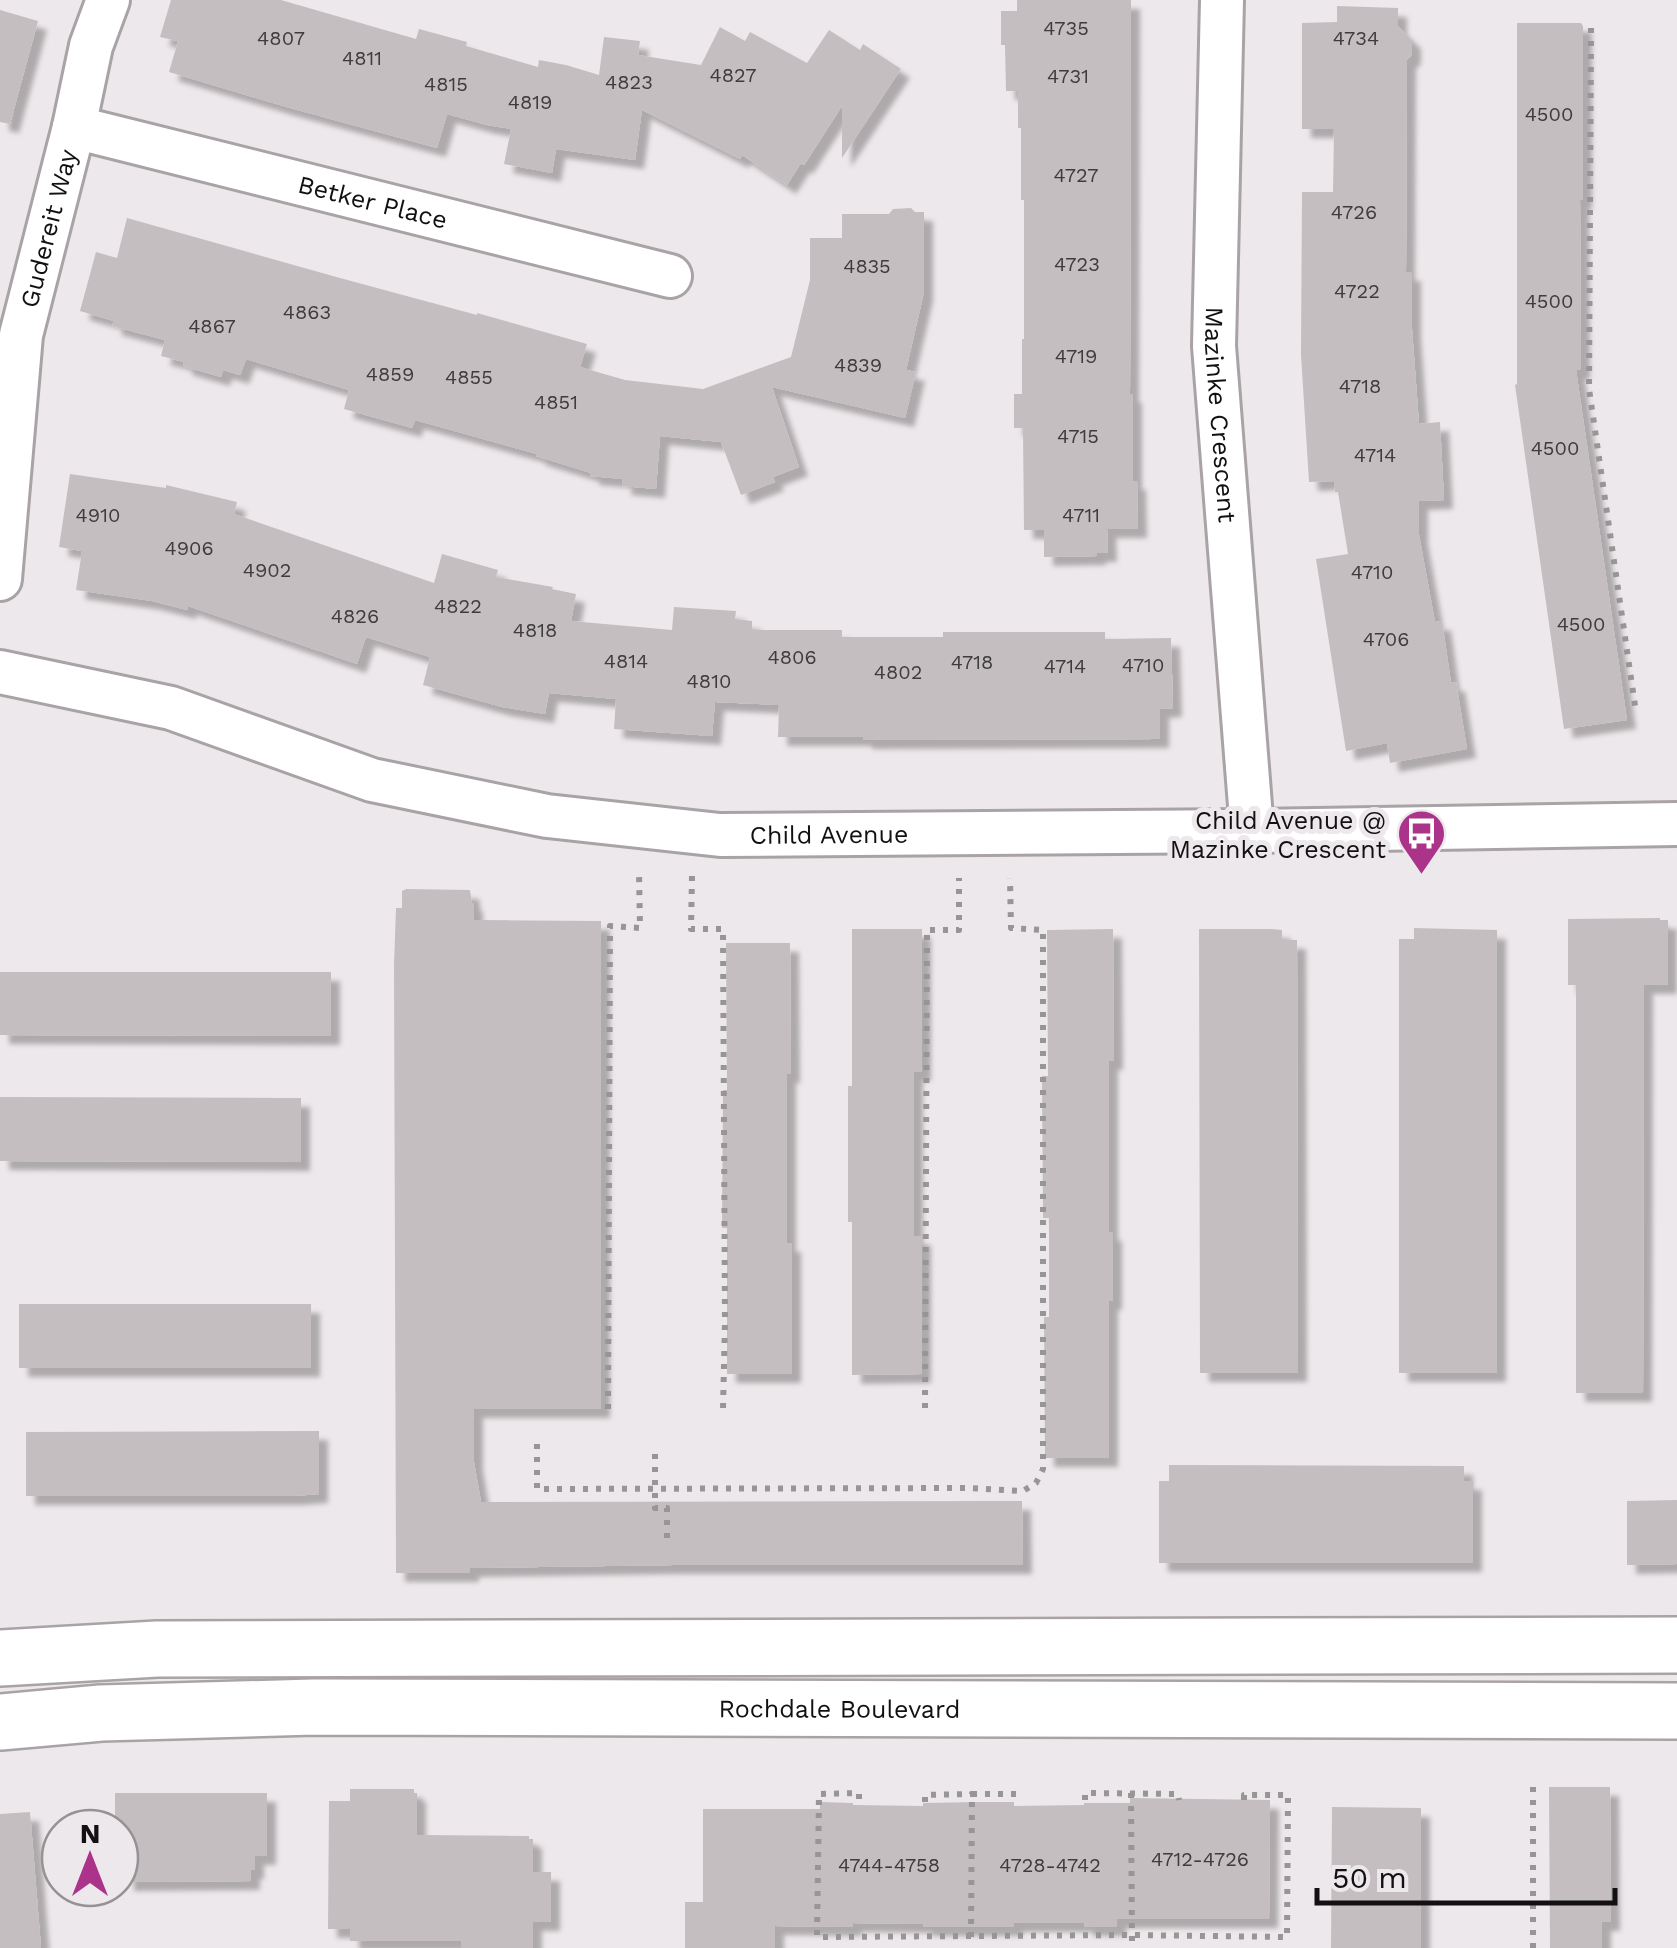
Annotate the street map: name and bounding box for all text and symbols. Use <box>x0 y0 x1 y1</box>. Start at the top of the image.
house number: 4735 <box>1043 16 1089 40</box>
house number: 4807 <box>257 26 305 50</box>
house number: 4734 <box>1333 26 1379 50</box>
house number: 4811 <box>342 46 382 70</box>
house number: 4827 <box>709 63 757 87</box>
house number: 4731 <box>1047 64 1089 88</box>
house number: 4823 <box>605 70 653 94</box>
house number: 4815 <box>424 72 468 96</box>
house number: 4819 <box>508 90 552 114</box>
house number: 4500 <box>1525 102 1573 126</box>
street label: Gudereit Way <box>14 146 82 311</box>
house number: 4727 <box>1054 163 1098 187</box>
street label: Betker Place <box>295 169 450 234</box>
house number: 4726 <box>1331 200 1377 224</box>
house number: 4723 <box>1054 252 1100 276</box>
house number: 4835 <box>843 254 891 278</box>
house number: 4722 <box>1334 279 1380 303</box>
house number: 4500 <box>1525 289 1573 313</box>
house number: 4863 <box>283 300 331 324</box>
street label: Mazinke Crescent <box>1199 306 1242 524</box>
house number: 4867 <box>188 314 236 338</box>
house number: 4719 <box>1055 344 1097 368</box>
house number: 4839 <box>834 353 882 377</box>
house number: 4859 <box>366 362 414 386</box>
house number: 4855 <box>445 365 493 389</box>
house number: 4718 <box>1339 374 1381 398</box>
house number: 4851 <box>534 390 578 414</box>
house number: 4715 <box>1057 424 1099 448</box>
house number: 4500 <box>1531 436 1579 460</box>
house number: 4714 <box>1354 443 1396 467</box>
house number: 4910 <box>76 503 120 527</box>
house number: 4711 <box>1062 503 1100 527</box>
house number: 4906 <box>164 536 214 560</box>
house number: 4902 <box>243 558 291 582</box>
house number: 4710 <box>1351 560 1393 584</box>
house number: 4822 <box>434 594 482 618</box>
house number: 4826 <box>331 604 379 628</box>
house number: 4500 <box>1557 612 1605 636</box>
house number: 4818 <box>513 618 557 642</box>
house number: 4706 <box>1363 627 1409 651</box>
house number: 4806 <box>767 645 817 669</box>
house number: 4814 <box>604 649 648 673</box>
house number: 4718 <box>951 650 993 674</box>
house number: 4710 <box>1122 653 1164 677</box>
house number: 4714 <box>1044 654 1086 678</box>
house number: 4802 <box>874 660 922 684</box>
house number: 4810 <box>687 669 731 693</box>
place label: Child Avenue @ Mazinke Crescent <box>1170 806 1387 864</box>
bus stop icon: Child Avenue @ Mazinke Crescent <box>1395 808 1447 876</box>
street label: Child Avenue <box>750 819 908 849</box>
street label: Rochdale Boulevard <box>718 1694 961 1723</box>
north arrow <box>40 1808 140 1908</box>
text: N <box>80 1817 100 1850</box>
scale bar <box>1317 1843 1614 1905</box>
house number: 4712-4726 <box>1151 1847 1249 1871</box>
house number: 4744-4758 <box>838 1853 940 1877</box>
house number: 4728-4742 <box>999 1853 1101 1877</box>
text: 50 m <box>1332 1860 1407 1895</box>

